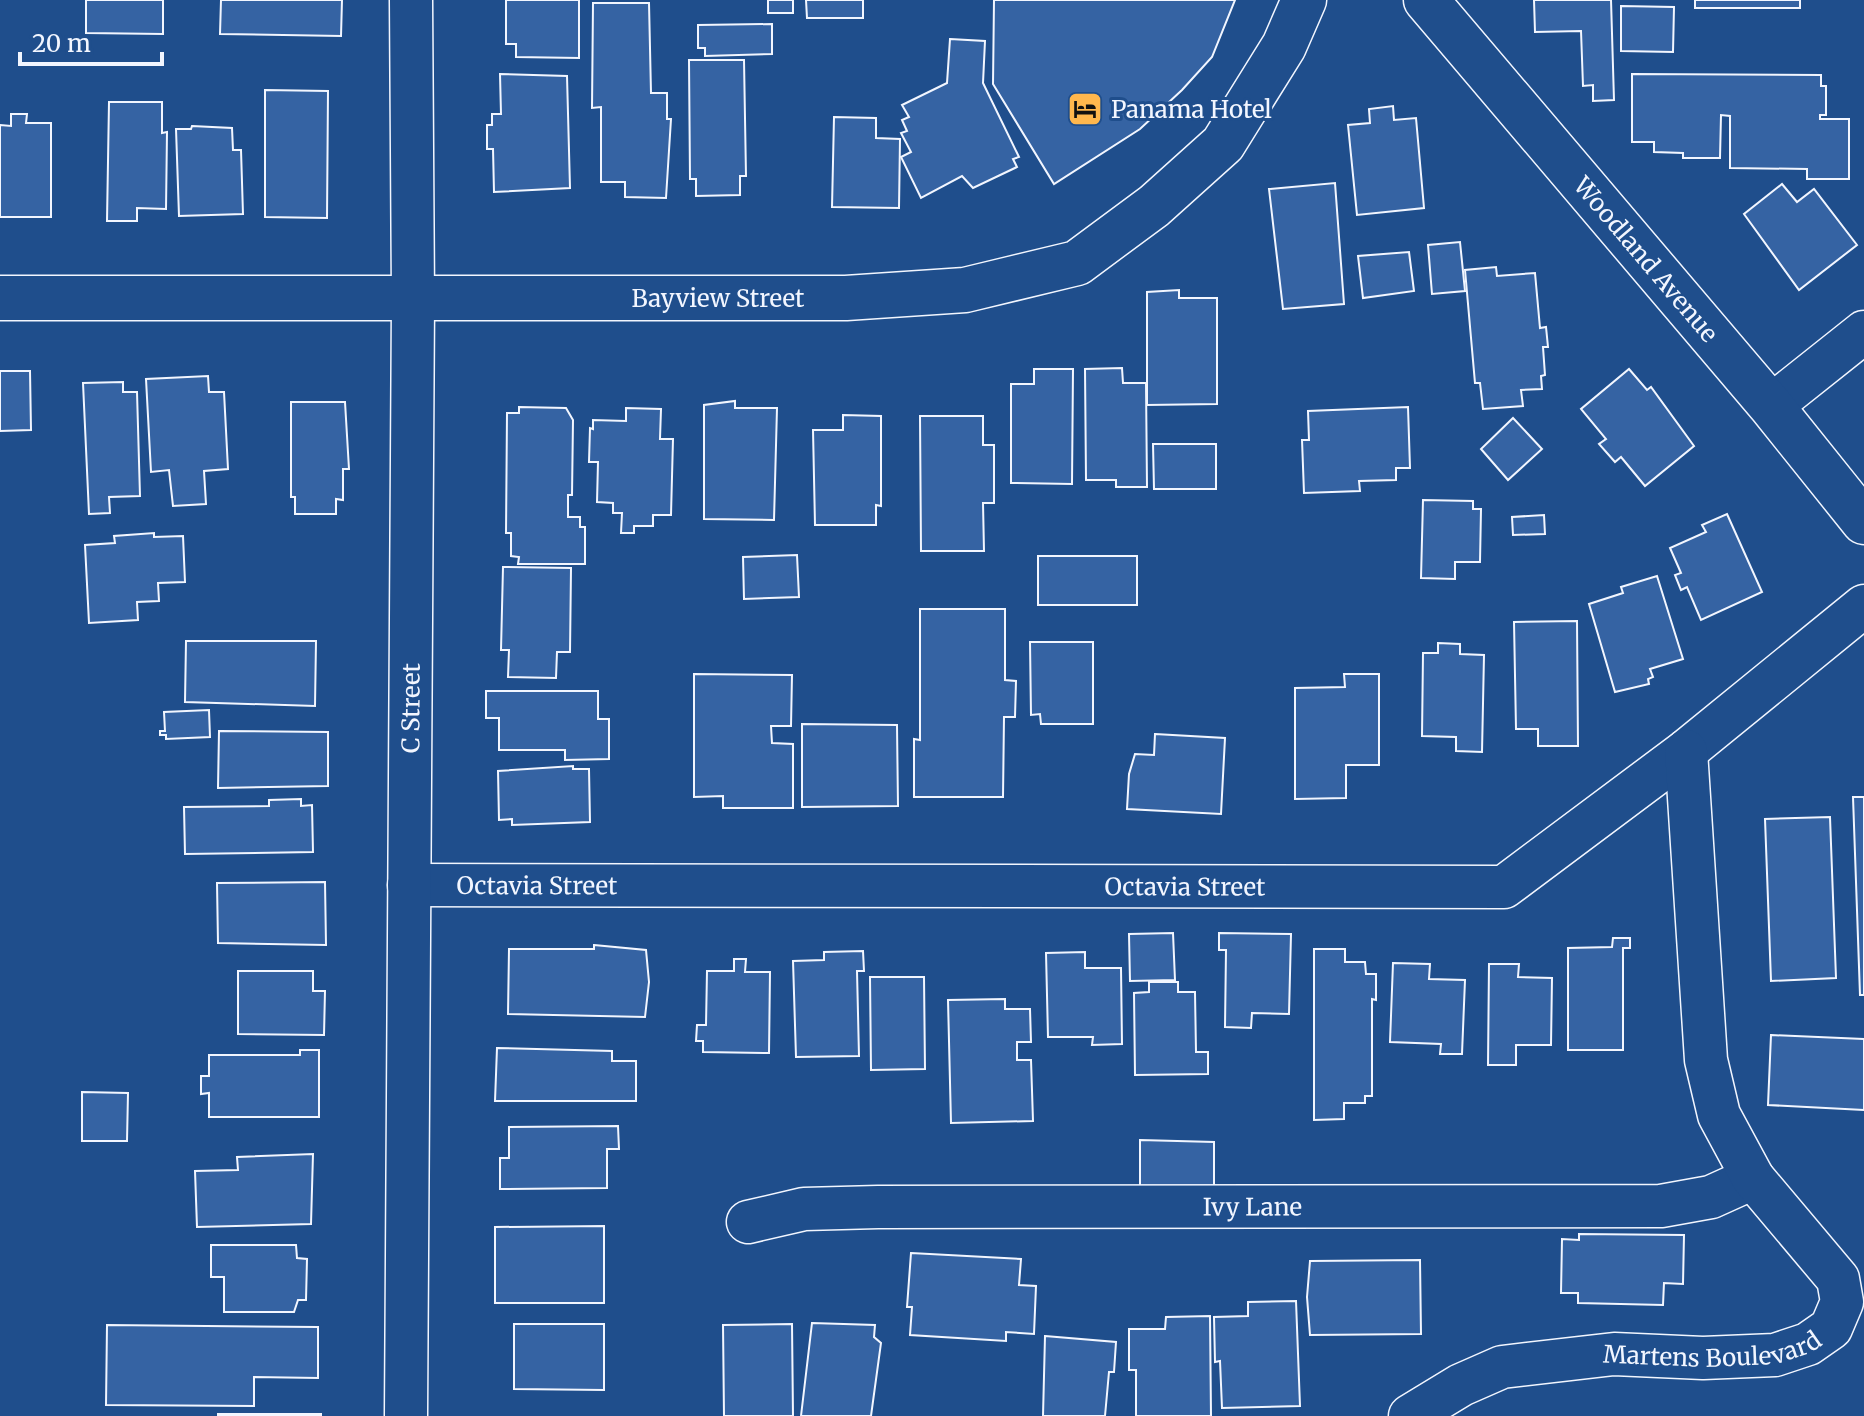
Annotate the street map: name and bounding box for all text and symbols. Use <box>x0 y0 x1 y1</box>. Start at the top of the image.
scale bar <box>20 16 162 66</box>
text: 20 m <box>32 28 91 59</box>
hotel icon: Panama Hotel <box>1066 90 1104 128</box>
place label: Panama Hotel <box>1111 94 1272 125</box>
street label: Woodland Avenue <box>1567 169 1725 348</box>
street label: Bayview Street <box>632 283 805 314</box>
street label: C Street <box>395 662 426 753</box>
street label: Octavia Street <box>457 870 618 901</box>
street label: Octavia Street <box>1105 871 1266 902</box>
street label: Ivy Lane <box>1203 1191 1302 1222</box>
street label: Martens Boulevard <box>1603 1324 1827 1374</box>

